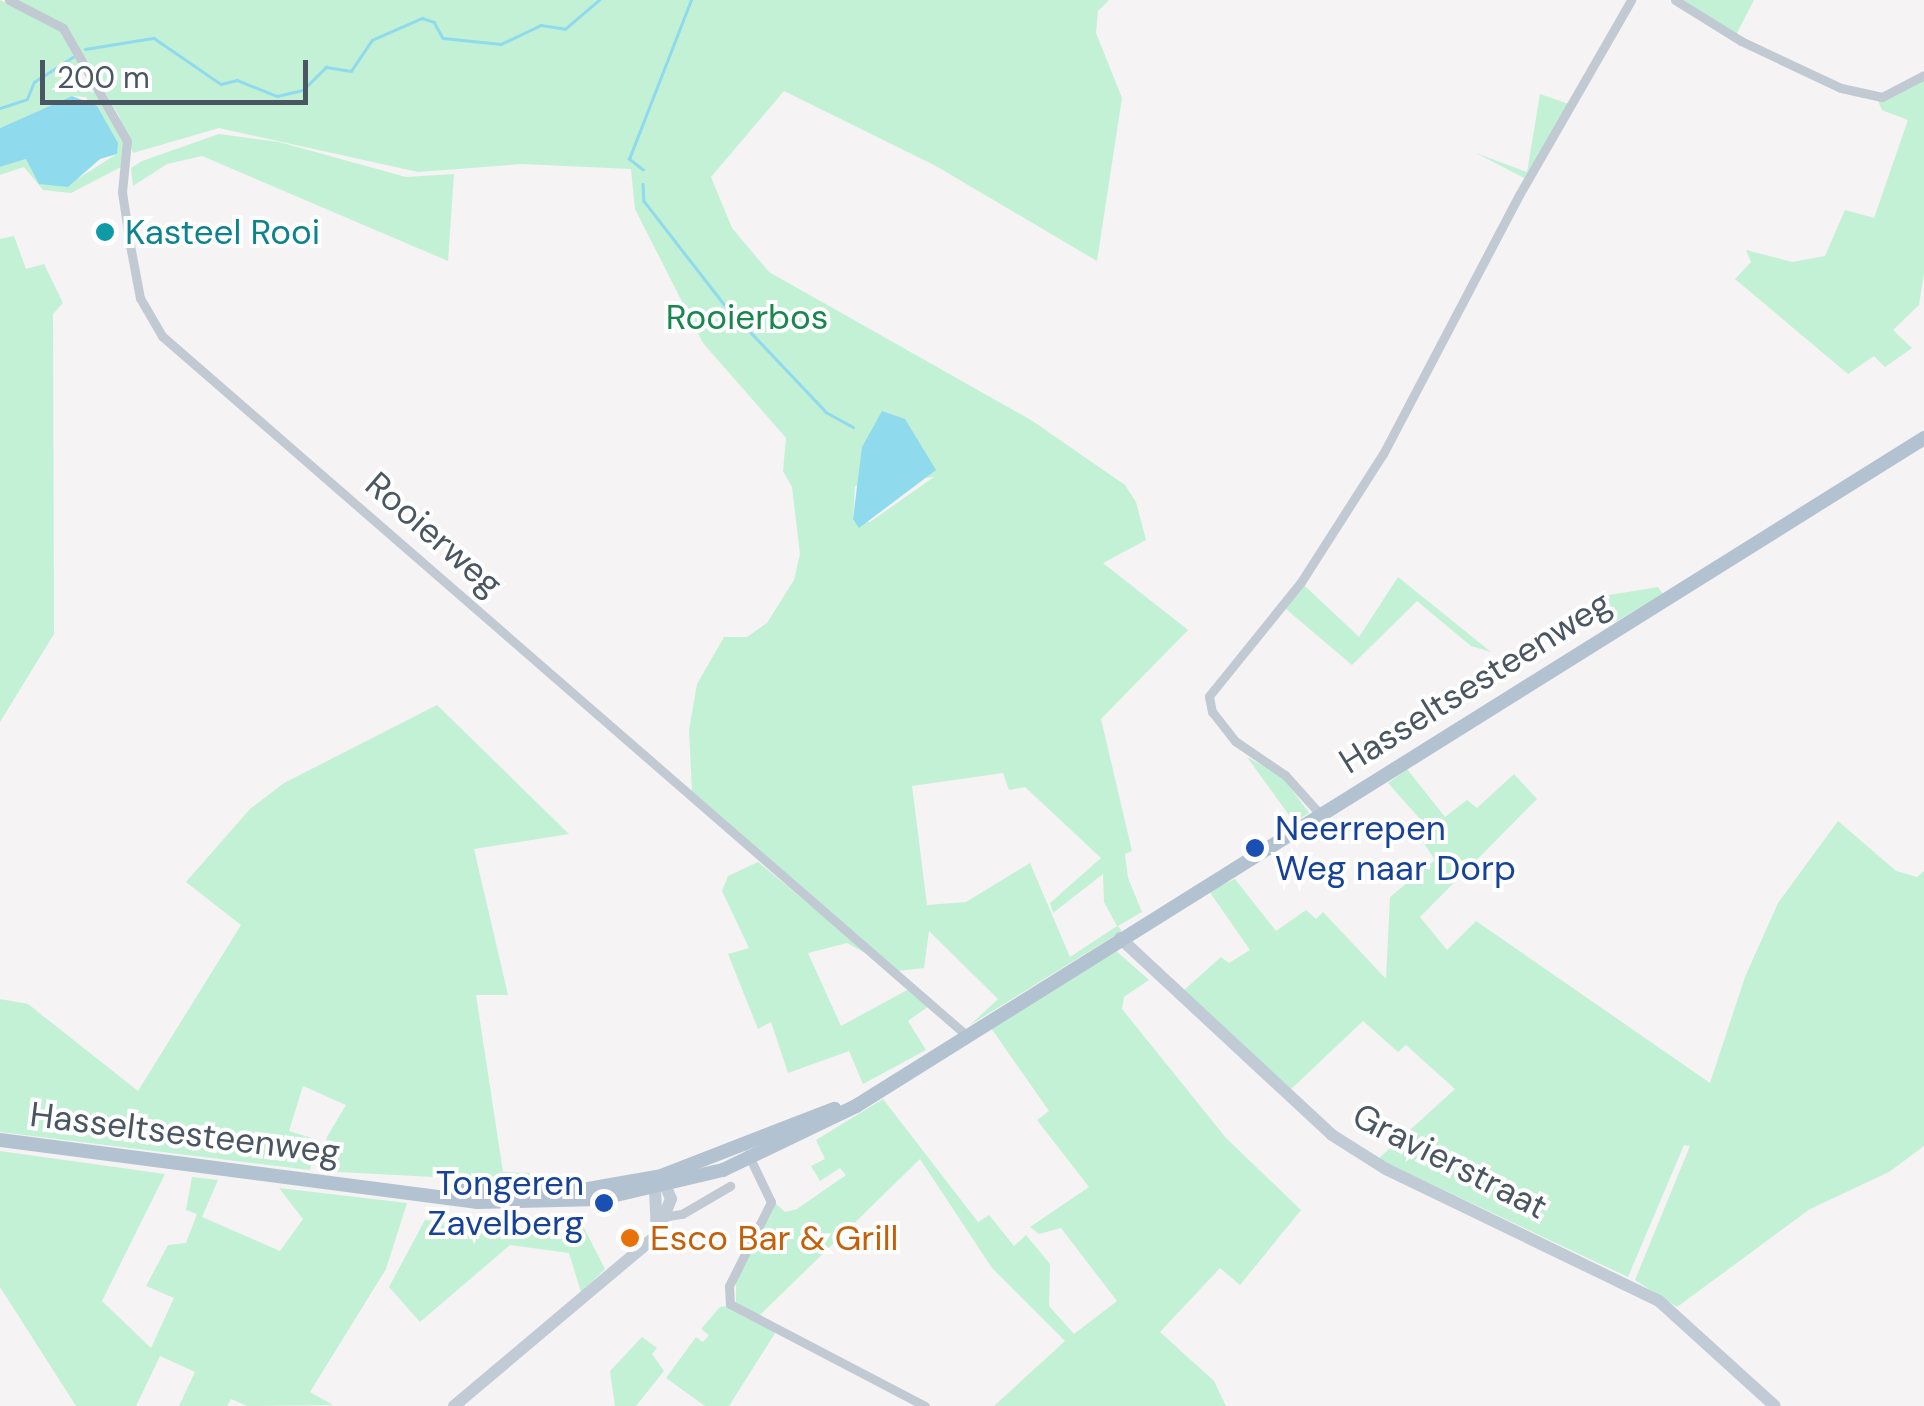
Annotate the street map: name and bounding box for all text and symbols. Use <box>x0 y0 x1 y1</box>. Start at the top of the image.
scale bar <box>45 40 312 102</box>
text: 200 m <box>57 58 150 97</box>
place label: Kasteel Rooi <box>125 211 320 253</box>
marker: Kasteel Rooi <box>94 221 116 243</box>
park label: Rooierbos <box>666 296 828 338</box>
street label: Rooierweg <box>357 463 511 605</box>
street label: Hasseltsesteenweg <box>1332 581 1618 783</box>
place label: Neerrepen Weg naar Dorp <box>1275 807 1516 889</box>
marker: Neerrepen Weg naar Dorp <box>1244 837 1266 859</box>
street label: Hasseltsesteenweg <box>28 1093 342 1173</box>
street label: Gravierstraat <box>1346 1094 1554 1228</box>
place label: Tongeren Zavelberg <box>428 1162 584 1244</box>
marker: Tongeren Zavelberg <box>593 1192 615 1214</box>
place label: Esco Bar & Grill <box>650 1217 898 1259</box>
marker: Esco Bar & Grill <box>619 1227 641 1249</box>

